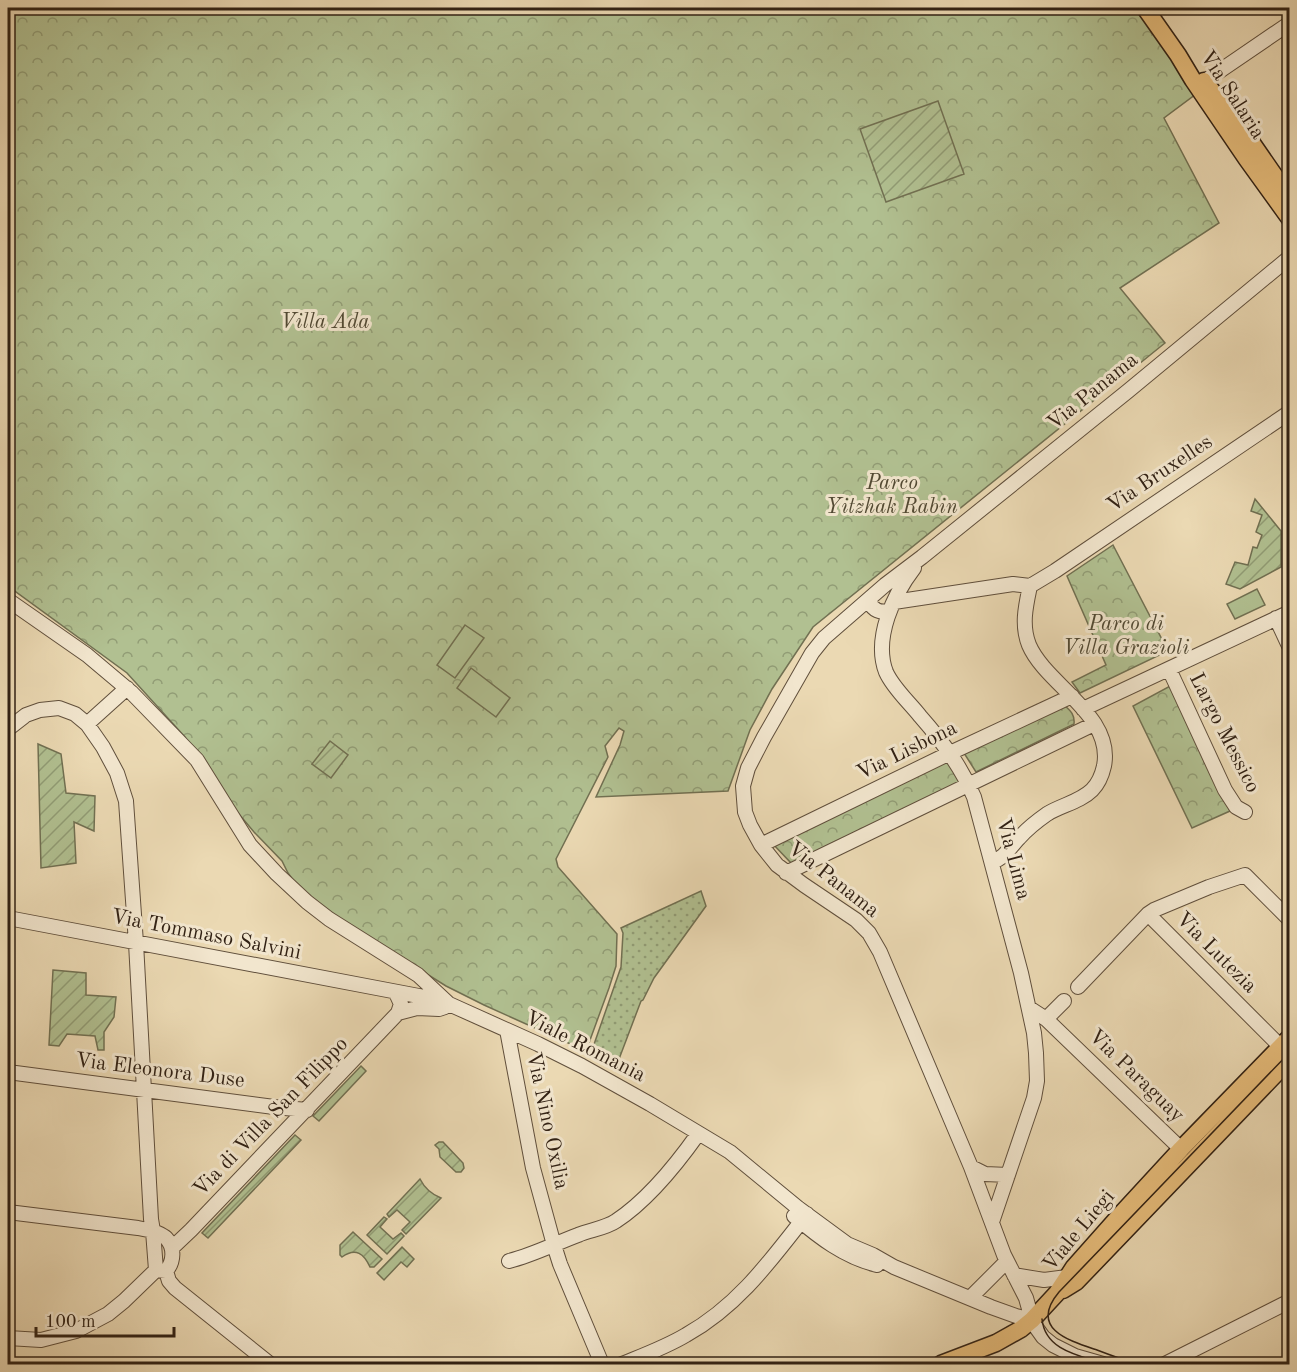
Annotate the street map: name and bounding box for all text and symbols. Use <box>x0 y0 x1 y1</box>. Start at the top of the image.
street label: Via Salaria <box>1196 47 1268 143</box>
park label: Villa Ada <box>280 312 370 333</box>
street label: Via Panama <box>1044 349 1142 435</box>
street label: Via Bruxelles <box>1104 431 1216 517</box>
park label: Parco Yitzhak Rabin <box>826 473 958 518</box>
park label: Parco di Villa Grazioli <box>1063 614 1189 659</box>
street label: Largo Messico <box>1185 670 1263 796</box>
street label: Via Lisbona <box>853 718 961 784</box>
street label: Via Lima <box>992 816 1034 902</box>
street label: Via Panama <box>783 838 883 922</box>
street label: Via Tommaso Salvini <box>109 906 303 964</box>
street label: Via Lutezia <box>1172 909 1260 997</box>
street label: Viale Romania <box>521 1008 649 1086</box>
street label: Via Paraguay <box>1084 1025 1188 1127</box>
street label: Via di Villa San Filippo <box>190 1033 352 1201</box>
street label: Via Eleonora Duse <box>74 1050 246 1092</box>
street label: Via Nino Oxilia <box>522 1050 572 1192</box>
street label: Viale Liegi <box>1039 1186 1119 1276</box>
scale bar <box>36 1300 174 1338</box>
text: 100 m <box>45 1313 96 1331</box>

